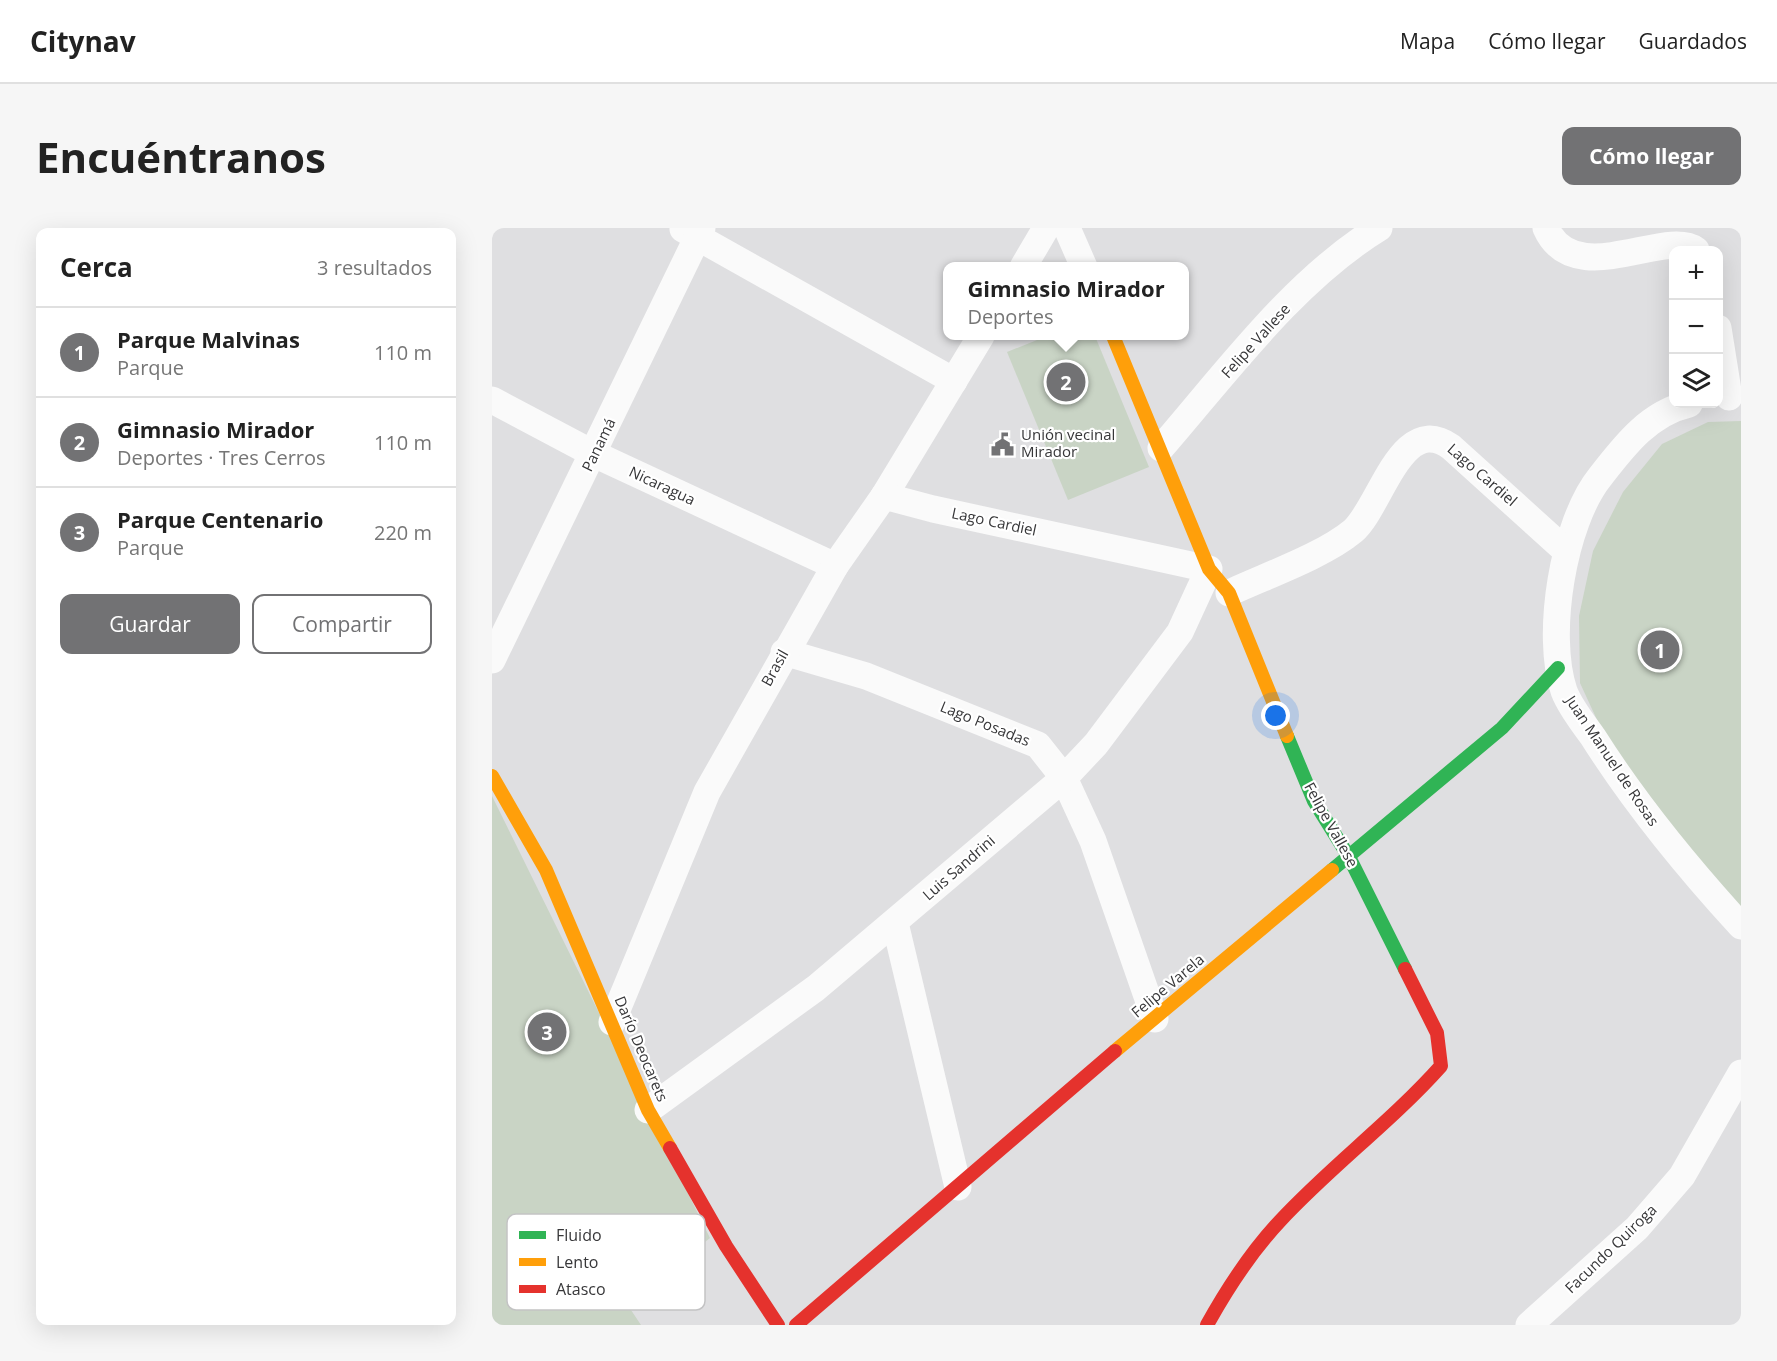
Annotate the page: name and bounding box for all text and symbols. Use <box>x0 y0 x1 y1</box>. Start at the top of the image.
text: Citynav <box>30 22 136 60</box>
text: Mapa <box>1400 27 1455 55</box>
text: Cómo llegar <box>1488 27 1606 55</box>
text: Guardados <box>1639 27 1747 55</box>
button: Cómo llegar <box>1562 127 1741 185</box>
text: Encuéntranos <box>36 128 326 185</box>
map controls <box>1669 246 1723 408</box>
button: + <box>1669 246 1723 300</box>
text: Cerca <box>60 249 133 285</box>
text: 3 resultados <box>317 254 432 281</box>
popup <box>943 262 1189 340</box>
text: Gimnasio Mirador <box>967 273 1165 303</box>
street label: Felipe Vallese <box>1216 299 1294 382</box>
button: − <box>1669 300 1723 354</box>
text: Deportes <box>967 303 1053 330</box>
text: Parque Malvinas <box>117 324 300 354</box>
text: 1 <box>74 339 85 366</box>
text: 110 m <box>374 339 432 366</box>
text: Parque <box>117 354 184 381</box>
button: layers <box>1669 354 1723 408</box>
pin: 2 <box>1046 360 1086 404</box>
text: Gimnasio Mirador <box>117 414 314 444</box>
street label: Panamá <box>577 415 620 475</box>
place label: Unión vecinal Mirador <box>1021 424 1115 461</box>
text: 2 <box>74 429 85 456</box>
text: 110 m <box>374 429 432 456</box>
public building icon: Unión vecinal Mirador <box>990 431 1016 457</box>
street label: Lago Cardiel <box>1444 438 1522 510</box>
text: Deportes · Tres Cerros <box>117 444 326 471</box>
street label: Nicaragua <box>626 461 699 509</box>
street label: Lago Cardiel <box>950 502 1039 540</box>
text: Parque Centenario <box>117 504 323 534</box>
text: 3 <box>74 519 85 546</box>
text: 220 m <box>374 519 432 546</box>
text: Parque <box>117 534 184 561</box>
button: Guardar <box>60 594 240 654</box>
button: Compartir <box>252 594 432 654</box>
pin: 1 <box>1640 628 1680 672</box>
street label: Brasil <box>756 646 792 689</box>
street label: Juan Manuel de Rosas <box>1561 690 1664 830</box>
street label: Lago Posadas <box>937 696 1033 750</box>
your location <box>1261 701 1290 730</box>
street label: Felipe Vallese <box>1300 779 1363 871</box>
street label: Luis Sandrini <box>918 830 999 904</box>
street label: Felipe Varela <box>1127 949 1208 1022</box>
street label: Darío Deocarets <box>611 993 673 1105</box>
pin: 3 <box>528 1010 566 1054</box>
street label: Facundo Quiroga <box>1560 1199 1660 1297</box>
legend <box>507 1214 705 1310</box>
text: Fluido <box>556 1224 602 1246</box>
text: Lento <box>556 1251 598 1273</box>
text: Atasco <box>556 1278 606 1300</box>

